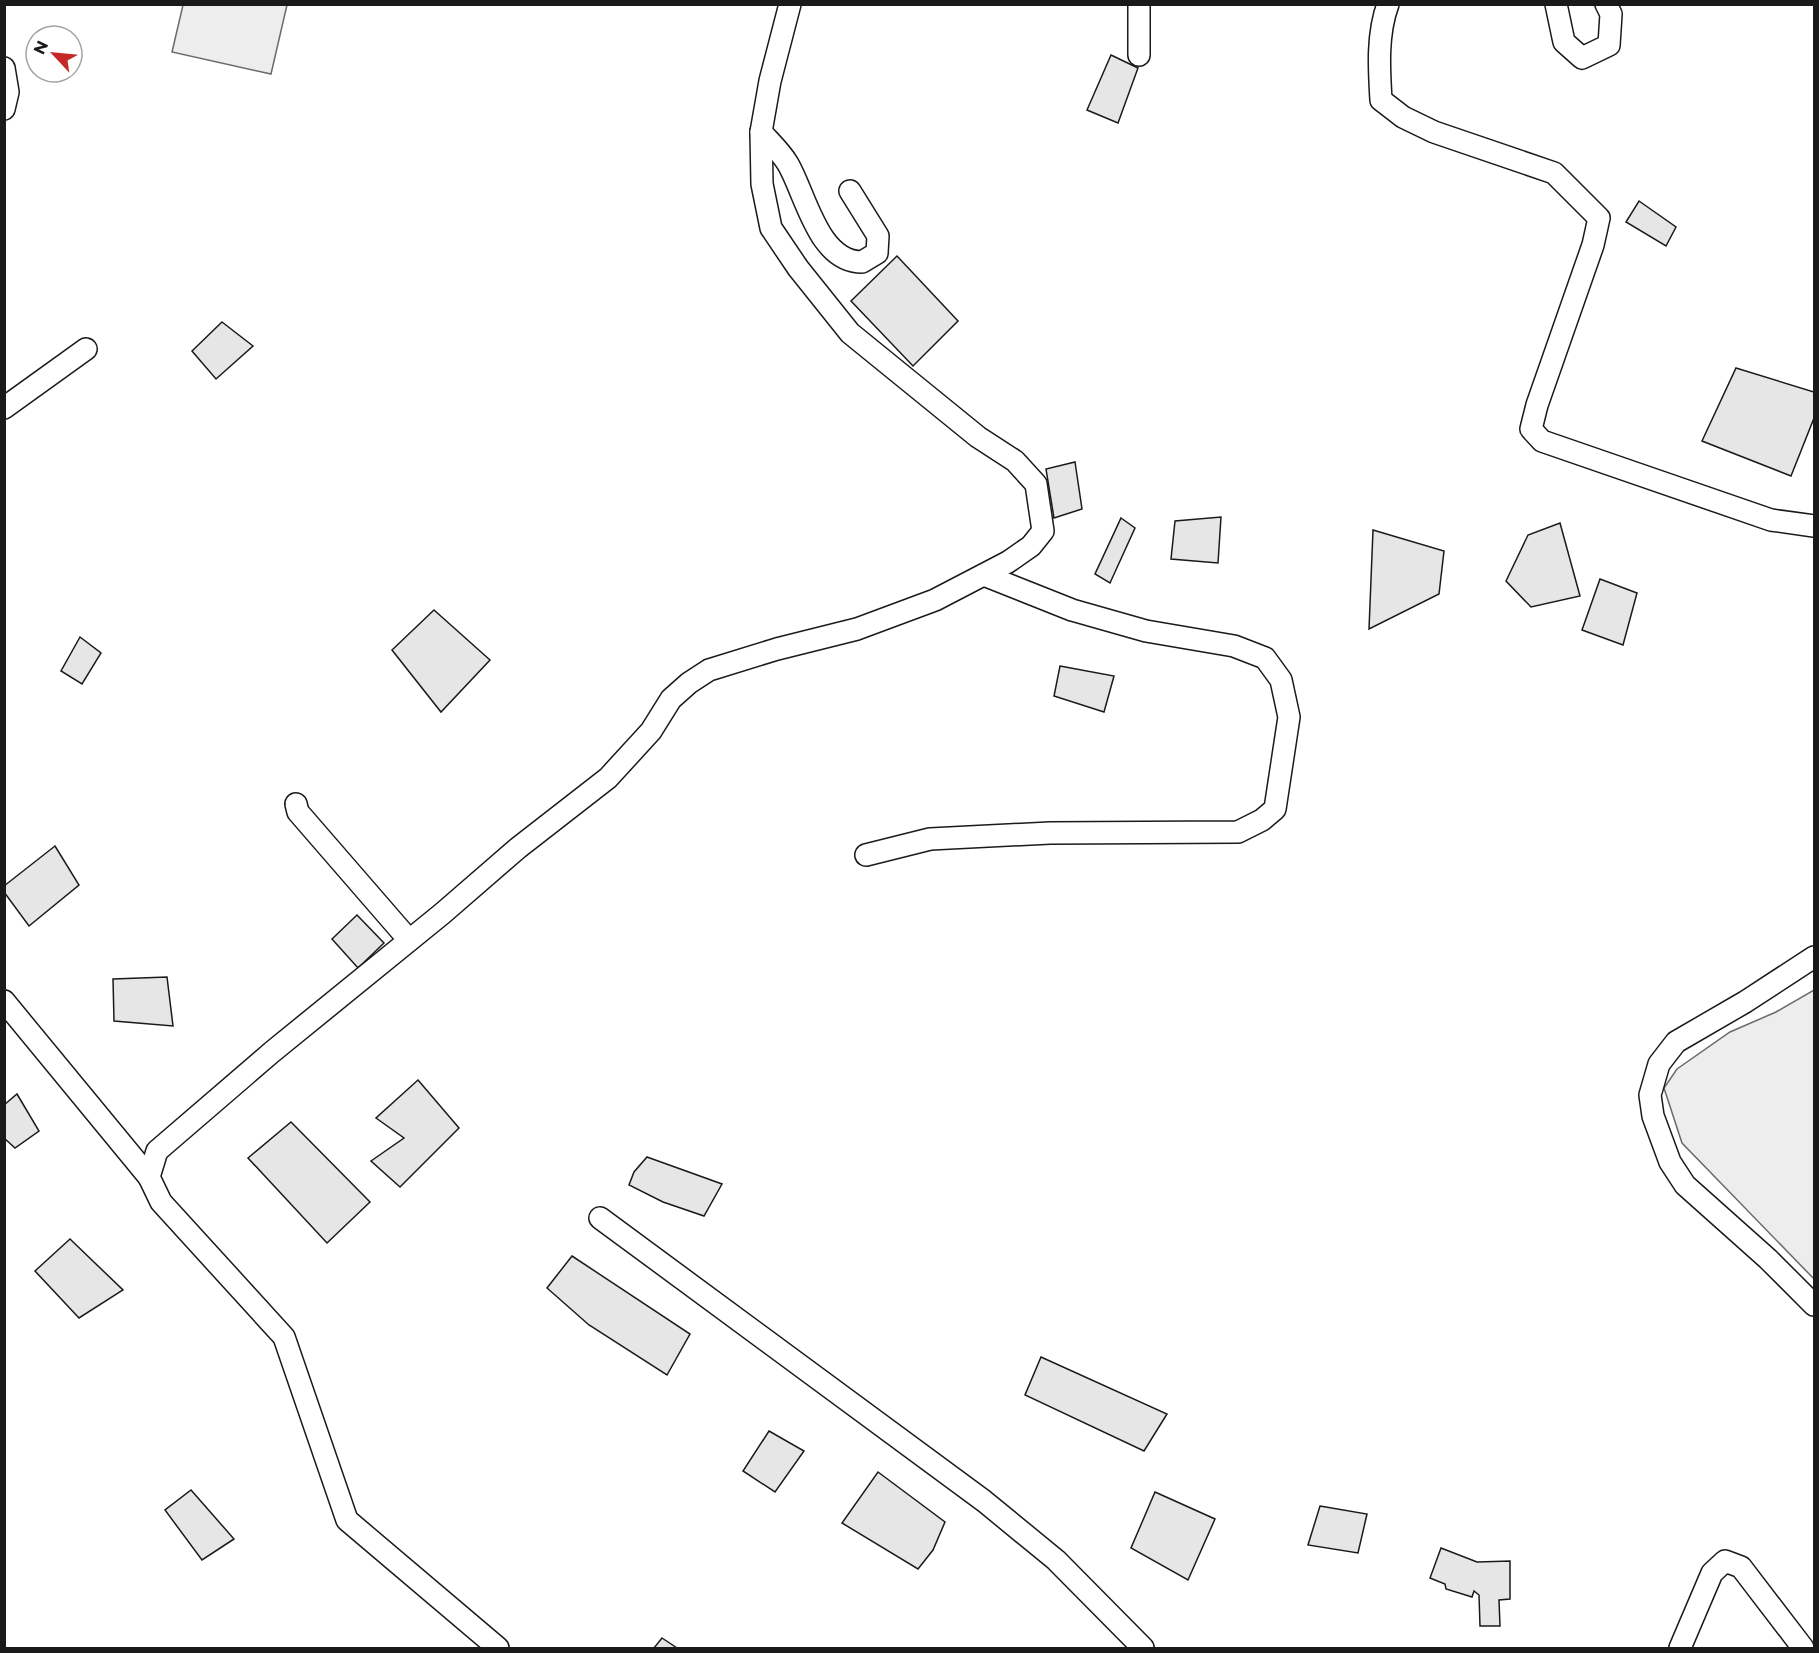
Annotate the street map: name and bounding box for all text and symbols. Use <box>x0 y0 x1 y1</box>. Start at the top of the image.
north arrow <box>24 24 84 84</box>
text: N <box>30 38 52 58</box>

